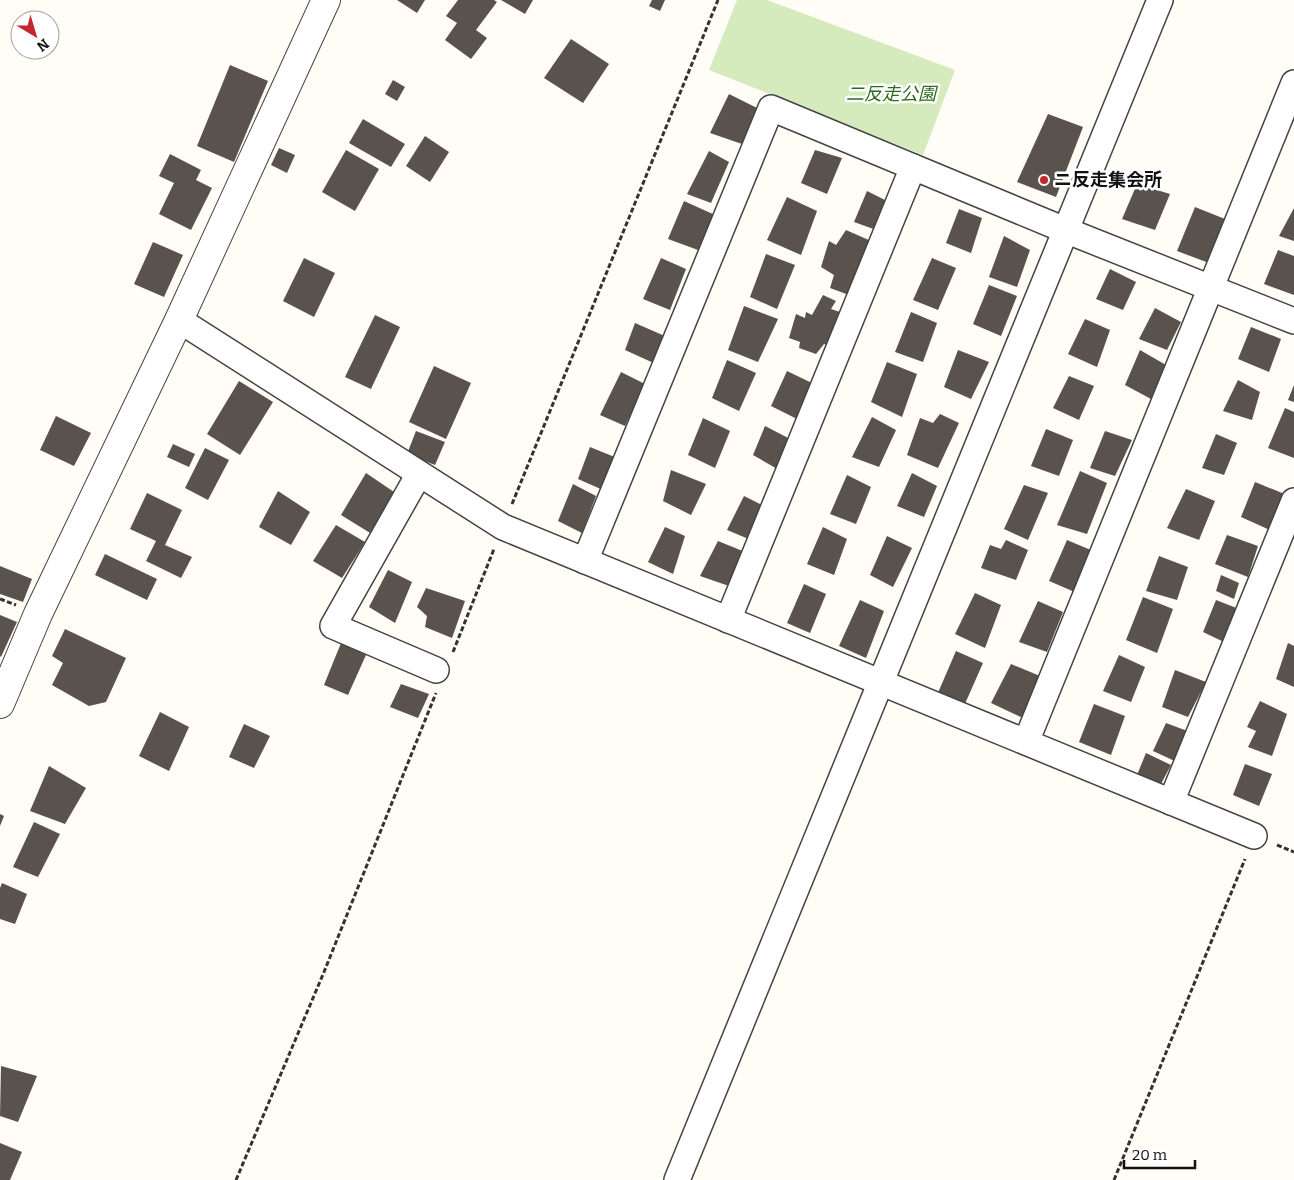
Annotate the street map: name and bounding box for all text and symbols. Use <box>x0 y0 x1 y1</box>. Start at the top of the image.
north arrow <box>10 10 60 60</box>
text: N <box>33 35 52 55</box>
park label: 二反走公園 <box>846 83 939 105</box>
place label: ニ反走集会所 <box>1054 169 1162 191</box>
marker: ニ反走集会所 <box>1038 174 1050 186</box>
scale bar <box>1124 1138 1195 1170</box>
text: 20 m <box>1132 1146 1168 1164</box>

